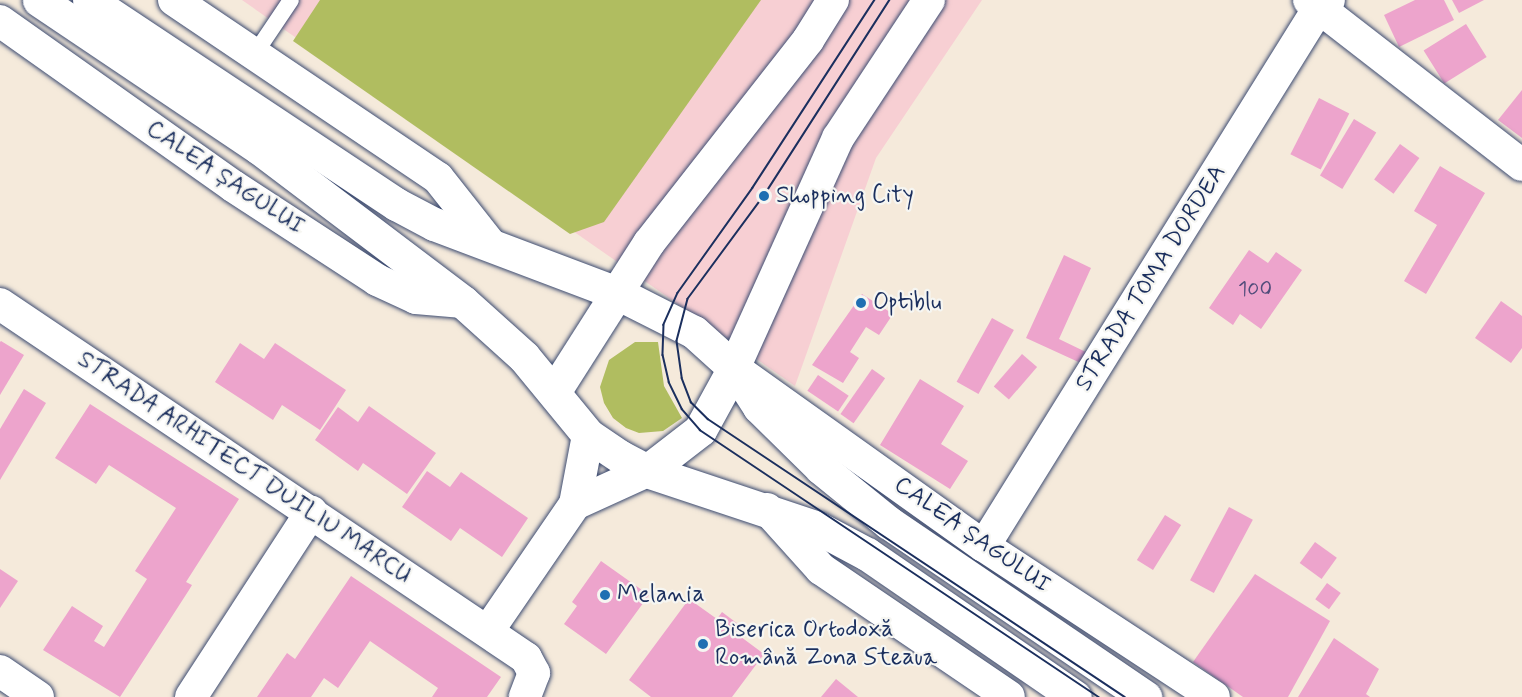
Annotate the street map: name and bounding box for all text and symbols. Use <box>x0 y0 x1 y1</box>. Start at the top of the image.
street label: CALEA ȘAGULUI <box>141 115 309 241</box>
street label: STRADA TOMA DORDEA <box>1068 157 1234 399</box>
place label: Shopping City <box>776 182 914 210</box>
marker: Shopping City <box>757 189 771 203</box>
house number: 100 <box>1238 276 1272 302</box>
place label: Optiblu <box>873 289 942 317</box>
marker: Optiblu <box>854 296 868 310</box>
street label: STRADA ARHITECT DUILIU MARCU <box>73 346 415 590</box>
street label: CALEA ȘAGULUI <box>888 470 1056 600</box>
place label: Melania <box>617 581 705 609</box>
marker: Melania <box>598 588 612 602</box>
place label: Biserica Ortodoxă Română Zona Steaua <box>715 616 936 672</box>
marker: Biserica Ortodoxă Română Zona Steaua <box>696 637 710 651</box>

